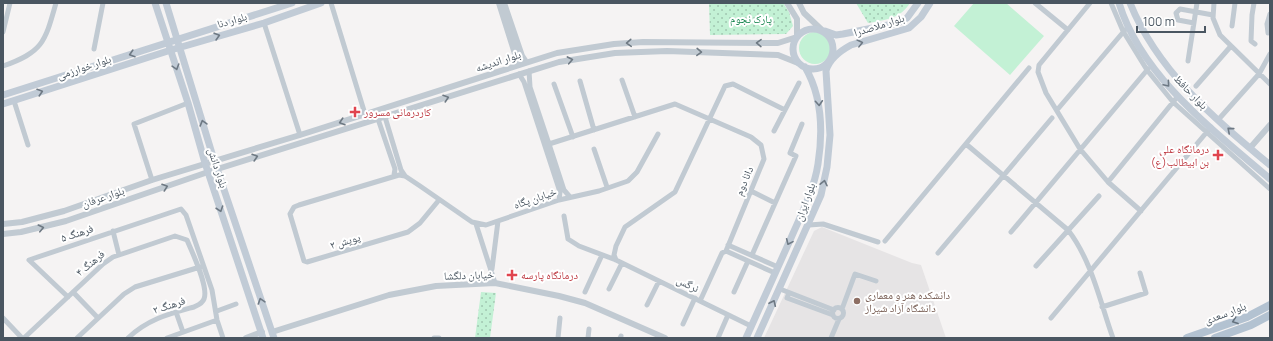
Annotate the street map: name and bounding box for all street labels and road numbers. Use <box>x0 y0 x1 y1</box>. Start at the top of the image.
street label: بلوار دنا <box>215 8 248 31</box>
street label: بلوار ملاصدرا <box>852 10 906 39</box>
street label: بلوار اندیشه <box>473 46 522 75</box>
street label: بلوار خوارزمی <box>55 51 113 82</box>
street label: بلوار حافظ <box>1171 71 1212 112</box>
street label: بلوار دانش <box>205 146 232 190</box>
street label: دانا دوم <box>731 164 757 198</box>
street label: بلوار ایران <box>791 181 818 223</box>
street label: بلوار عرفان <box>80 182 126 211</box>
street label: خیابان پگاه <box>511 183 558 212</box>
street label: فرهنگ ۵ <box>59 220 95 245</box>
street label: پویش ۲ <box>328 229 362 252</box>
street label: فرهنگ ۴ <box>72 246 108 279</box>
street label: خیابان دلگشا <box>444 266 494 283</box>
street label: نرگس <box>674 272 702 295</box>
street label: فرهنگ ۲ <box>151 292 187 317</box>
street label: بلوار سعدی <box>1202 298 1248 327</box>

